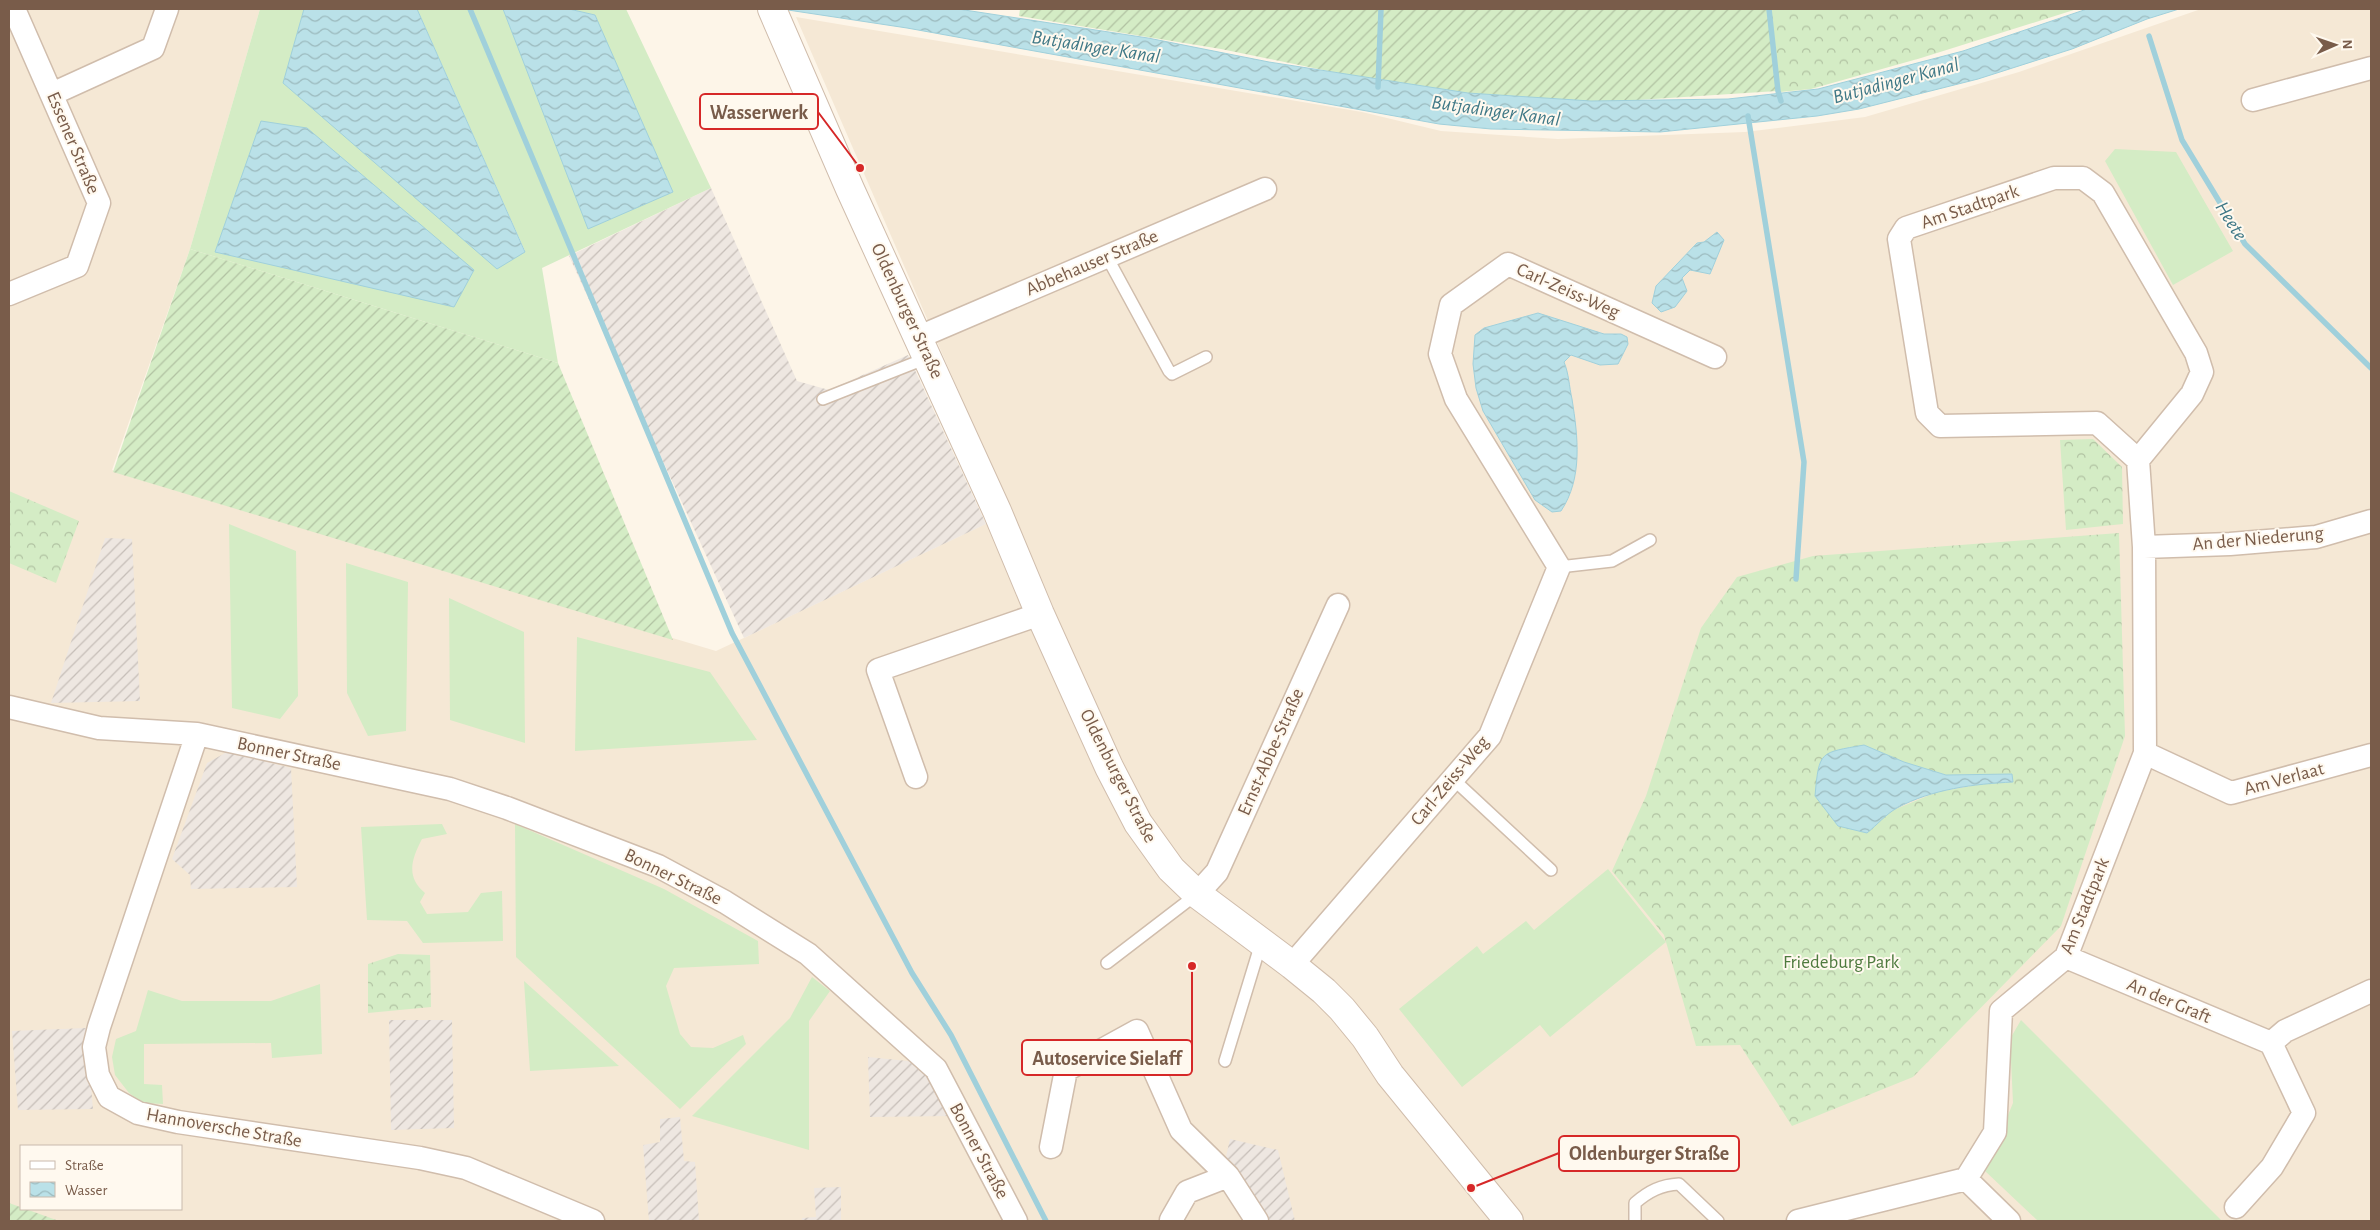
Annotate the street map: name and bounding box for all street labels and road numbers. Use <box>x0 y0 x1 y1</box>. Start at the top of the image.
street label: Essener Straße <box>43 89 103 197</box>
street label: Am Stadtpark <box>1919 181 2022 233</box>
street label: Abbehauser Straße <box>1023 227 1161 299</box>
street label: Oldenburger Straße <box>867 240 947 382</box>
street label: Carl-Zeiss-Weg <box>1514 260 1623 322</box>
street label: An der Niederung <box>2192 524 2325 554</box>
street label: Ernst-Abbe-Straße <box>1235 686 1307 818</box>
street label: Oldenburger Straße <box>1076 706 1160 846</box>
street label: Carl-Zeiss-Weg <box>1407 732 1493 829</box>
street label: Bonner Straße <box>235 734 343 774</box>
street label: Am Verlaat <box>2242 759 2326 799</box>
street label: Bonner Straße <box>621 845 725 909</box>
street label: Am Stadtpark <box>2057 855 2113 957</box>
street label: An der Graft <box>2124 975 2214 1027</box>
street label: Bonner Straße <box>946 1100 1012 1202</box>
street label: Hannoversche Straße <box>145 1105 303 1151</box>

